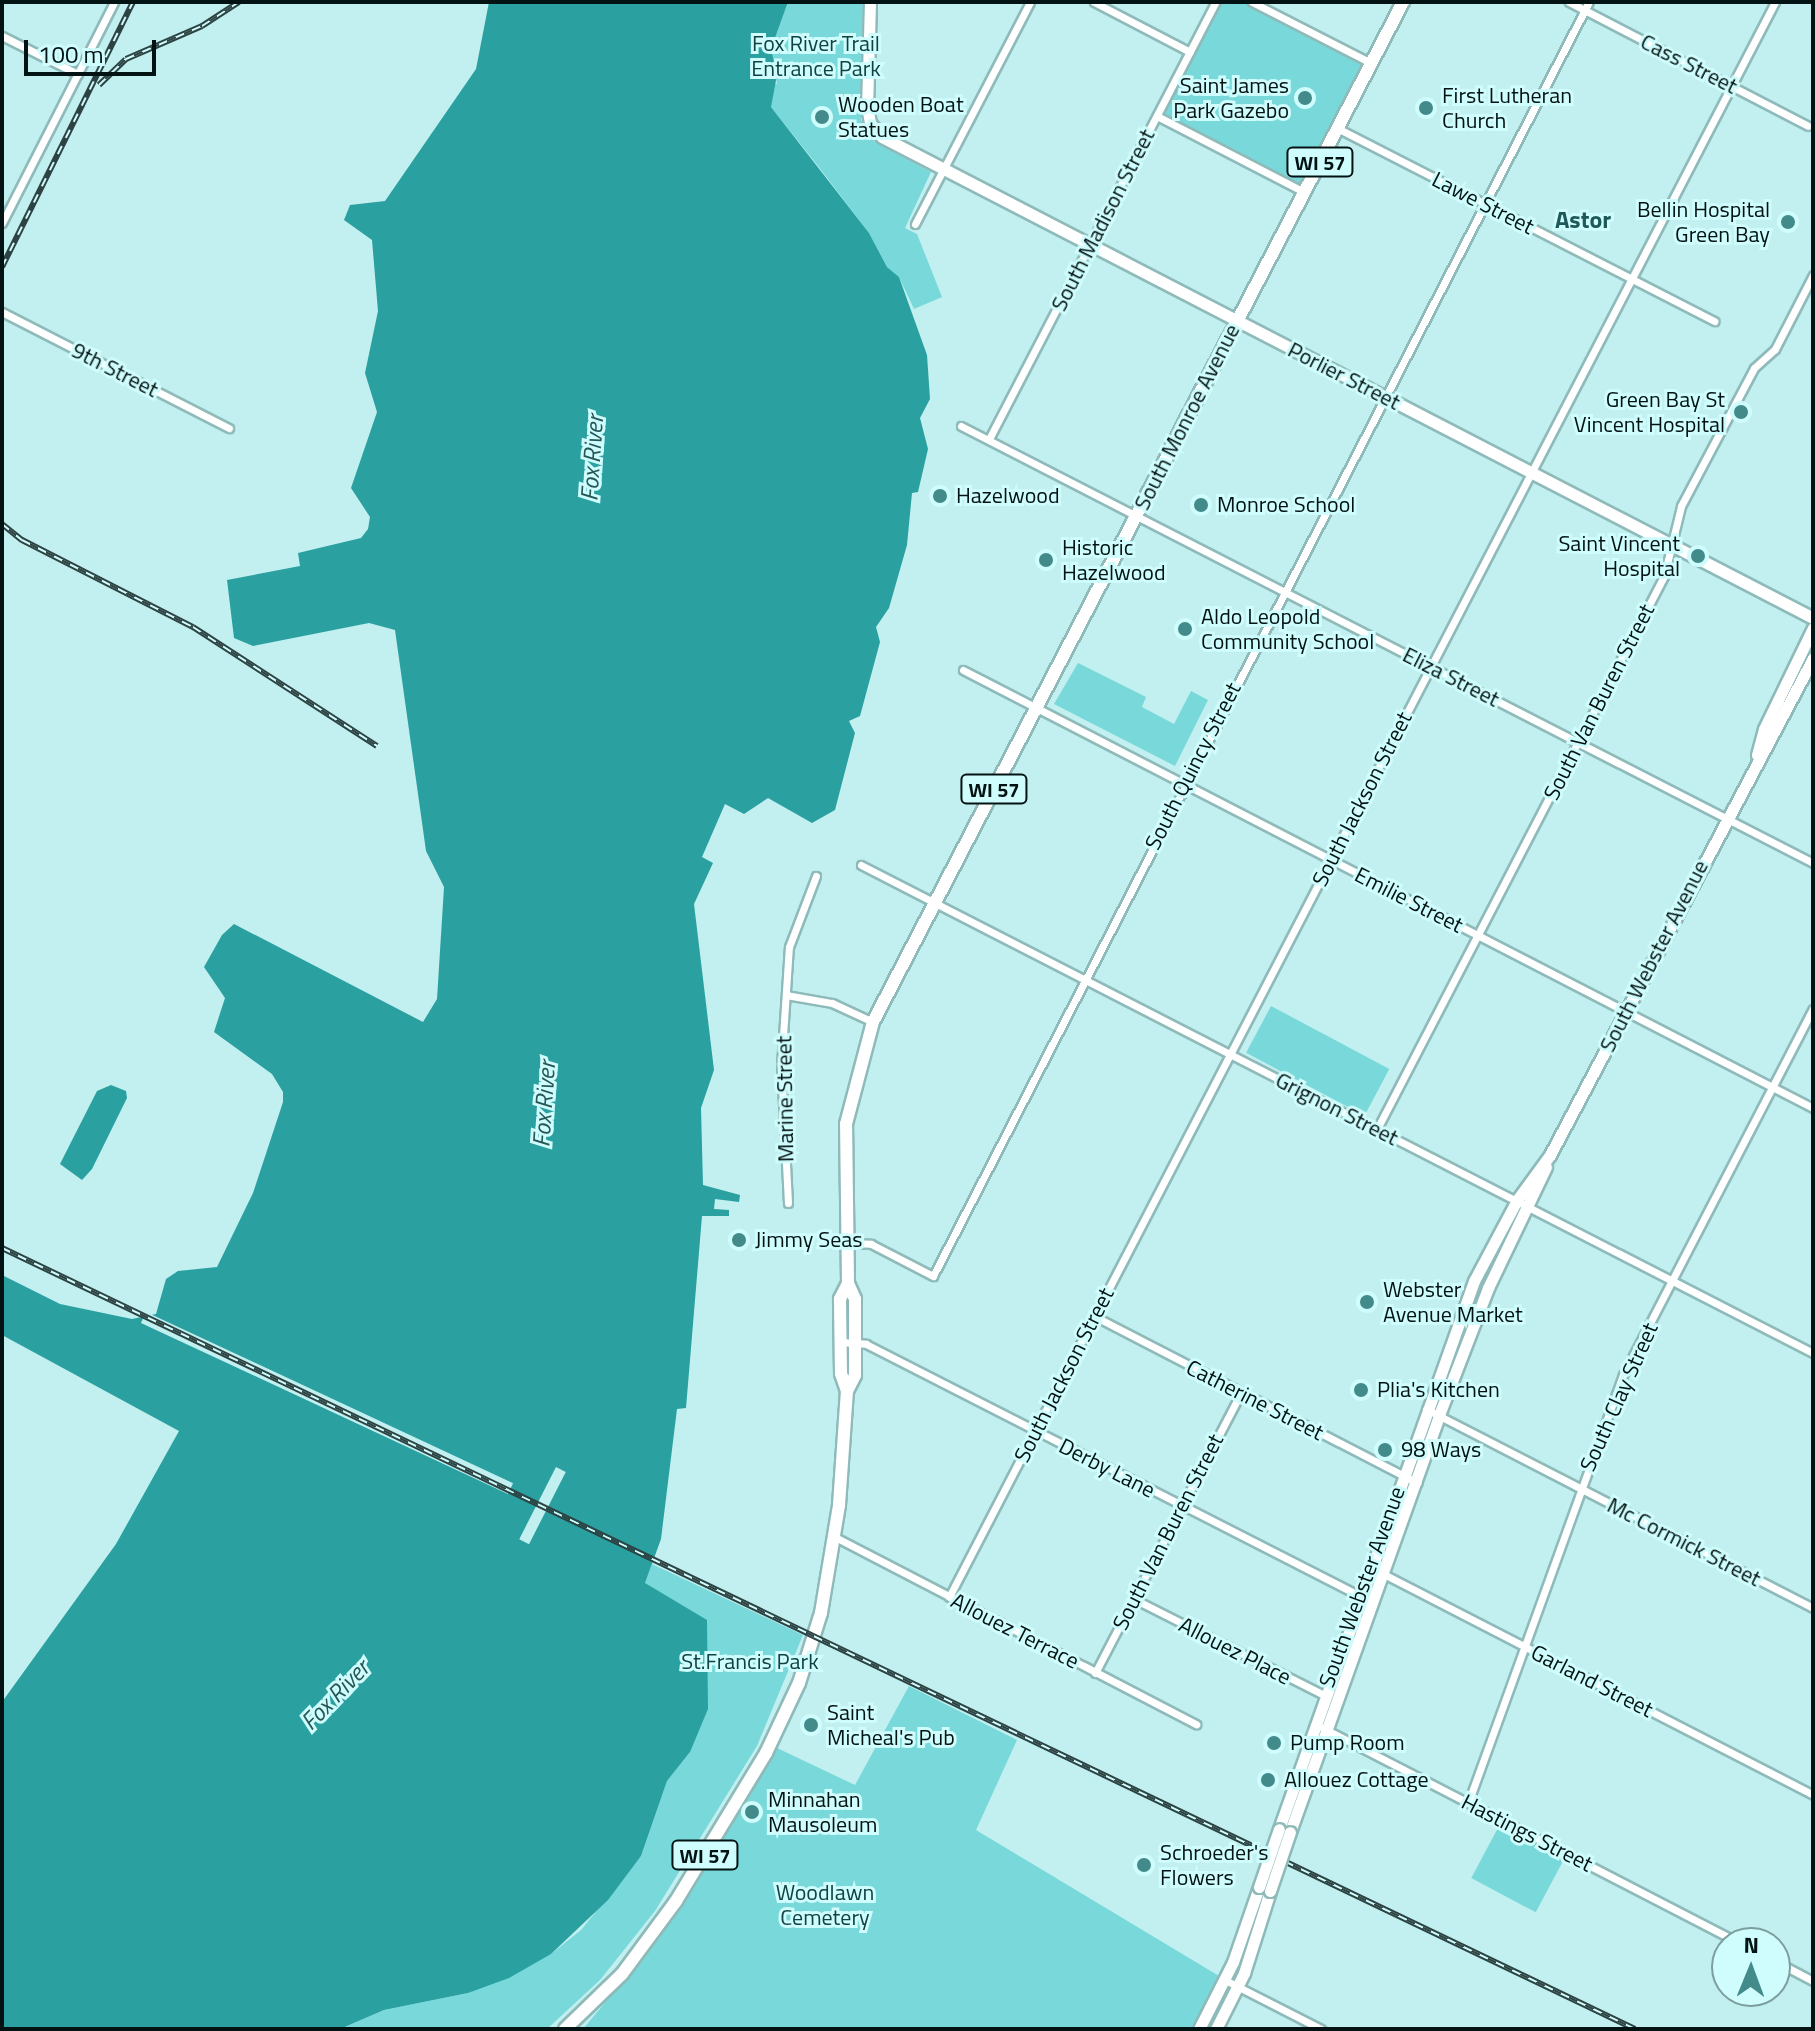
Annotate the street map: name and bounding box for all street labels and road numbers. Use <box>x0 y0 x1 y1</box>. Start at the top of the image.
street label: Cass Street <box>1636 28 1742 100</box>
street label: South Madison Street <box>1046 125 1160 315</box>
road number: WI 57 <box>1286 146 1354 178</box>
street label: Lawe Street <box>1428 166 1538 240</box>
street label: South Monroe Avenue <box>1129 320 1245 514</box>
street label: Porlier Street <box>1283 336 1405 416</box>
street label: 9th Street <box>67 337 163 403</box>
street label: South Van Buren Street <box>1538 600 1660 804</box>
street label: Eliza Street <box>1398 641 1504 713</box>
street label: South Quincy Street <box>1139 678 1247 854</box>
street label: South Jackson Street <box>1307 707 1417 891</box>
road number: WI 57 <box>960 773 1028 805</box>
street label: South Webster Avenue <box>1594 856 1714 1056</box>
street label: Emilie Street <box>1350 861 1468 939</box>
street label: Marine Street <box>771 1036 799 1162</box>
street label: Grignon Street <box>1271 1067 1403 1151</box>
street label: South Jackson Street <box>1009 1283 1119 1467</box>
street label: South Clay Street <box>1574 1319 1664 1475</box>
street label: Catherine Street <box>1182 1354 1328 1446</box>
street label: South Van Buren Street <box>1107 1430 1229 1634</box>
street label: Derby Lane <box>1055 1433 1159 1503</box>
street label: South Webster Avenue <box>1313 1483 1411 1691</box>
street label: Mc Cormick Street <box>1603 1492 1765 1592</box>
street label: Allouez Terrace <box>947 1587 1083 1675</box>
street label: Allouez Place <box>1175 1611 1295 1691</box>
street label: Garland Street <box>1527 1639 1657 1723</box>
street label: Hastings Street <box>1457 1789 1597 1877</box>
road number: WI 57 <box>671 1839 739 1871</box>

